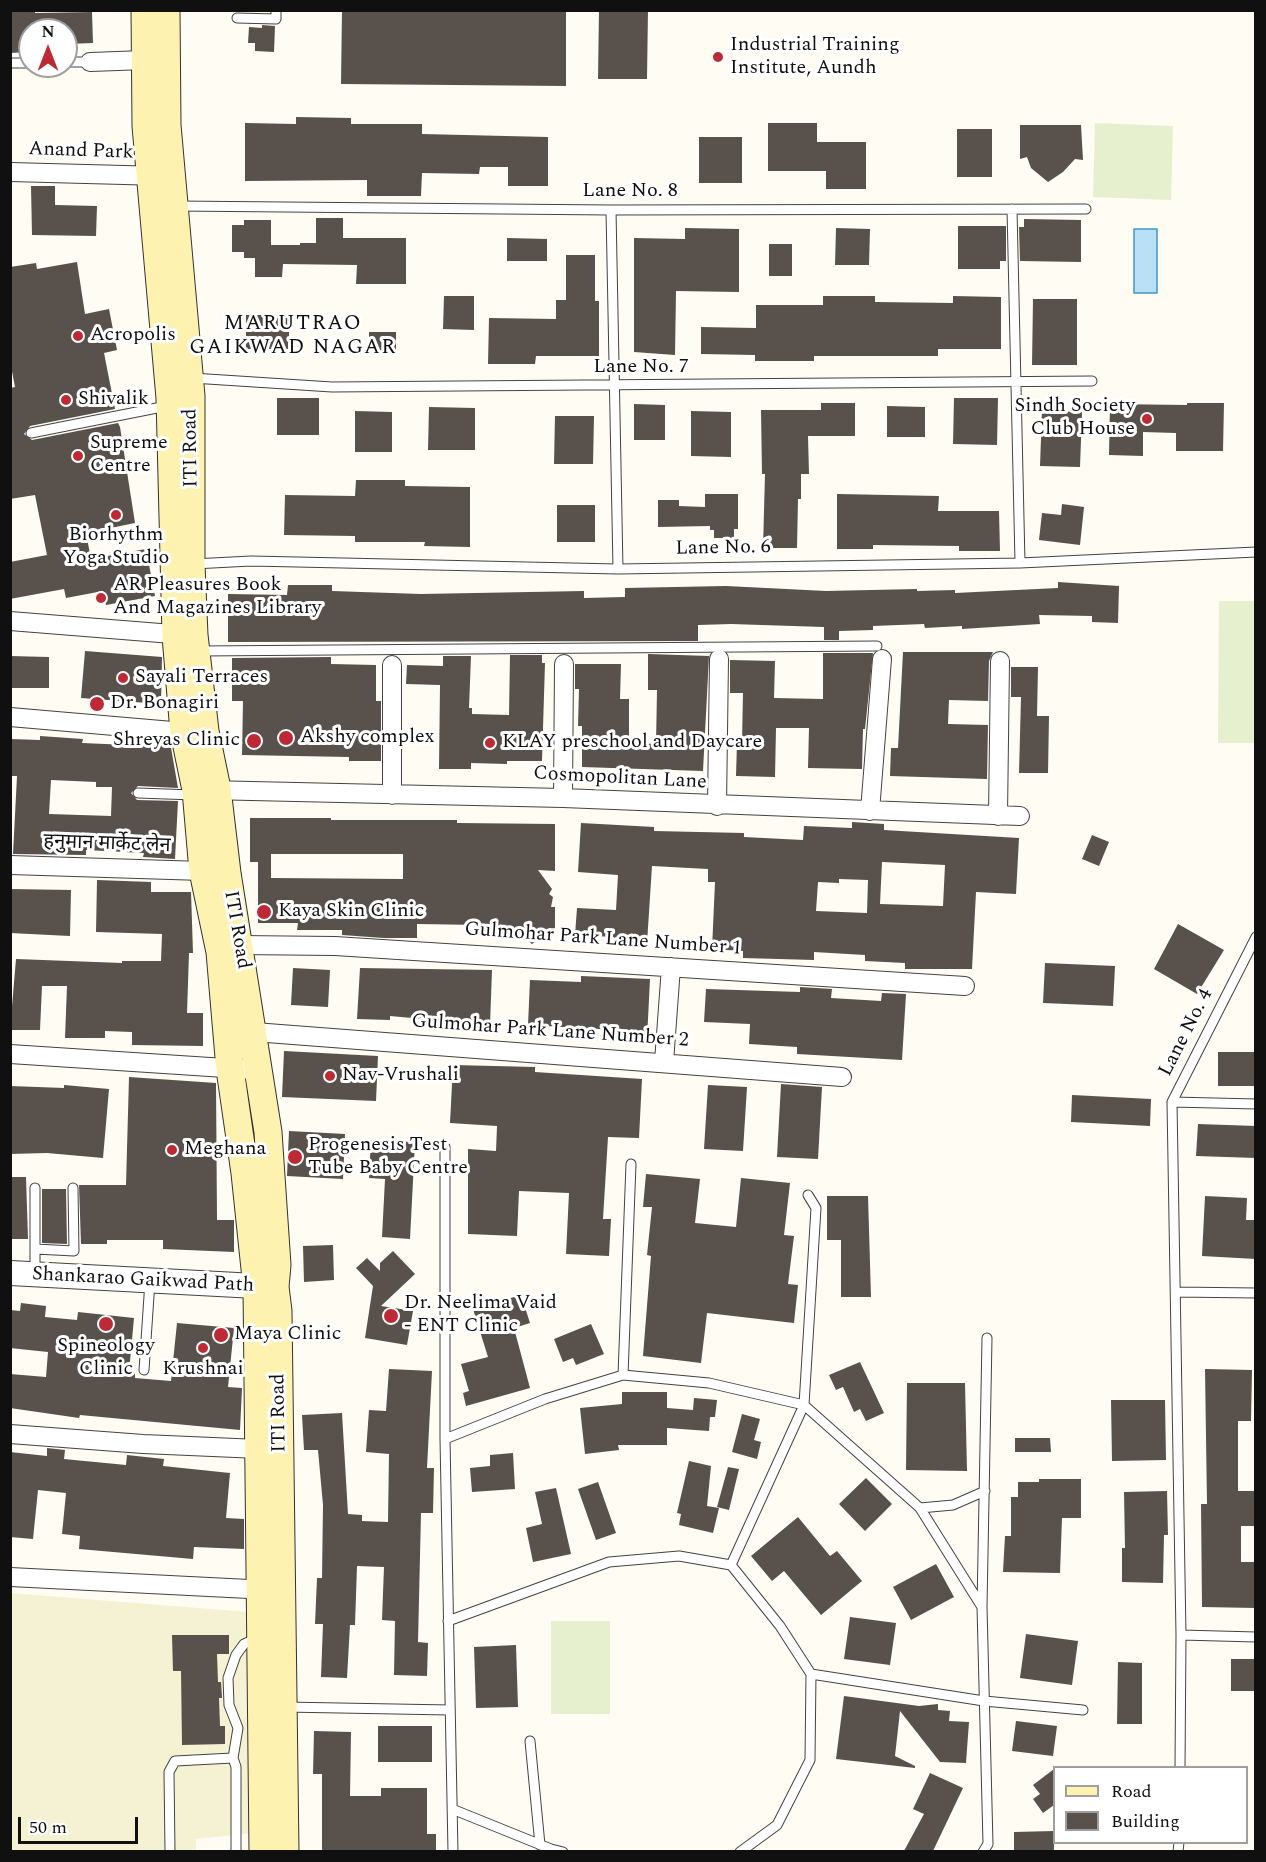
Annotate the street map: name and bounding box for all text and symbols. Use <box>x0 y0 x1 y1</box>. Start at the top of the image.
north arrow <box>18 18 78 78</box>
text: N <box>41 20 55 44</box>
place label: Industrial Training Institute, Aundh <box>730 34 900 81</box>
marker: Industrial Training Institute, Aundh <box>711 50 725 64</box>
street label: Anand Park <box>28 138 134 166</box>
street label: Lane No. 8 <box>582 180 678 204</box>
district label: MARUTRAO GAIKWAD NAGAR <box>189 312 397 362</box>
place label: Acropolis <box>90 324 176 348</box>
marker: Acropolis <box>71 329 85 343</box>
street label: Lane No. 7 <box>593 356 689 380</box>
place label: Shivalik <box>78 388 149 412</box>
marker: Shivalik <box>59 393 73 407</box>
place label: Sindh Society Club House <box>1015 395 1135 442</box>
street label: ITI Road <box>179 408 205 488</box>
marker: Sindh Society Club House <box>1140 412 1154 426</box>
place label: Supreme Centre <box>90 432 168 479</box>
marker: Supreme Centre <box>71 449 85 463</box>
marker: Biorhythm Yoga Studio <box>109 508 123 522</box>
place label: Biorhythm Yoga Studio <box>63 524 169 571</box>
street label: Lane No. 6 <box>675 536 771 562</box>
place label: AR Pleasures Book And Magazines Library <box>113 574 321 621</box>
marker: AR Pleasures Book And Magazines Library <box>94 591 108 605</box>
place label: Sayali Terraces <box>135 666 268 690</box>
marker: Sayali Terraces <box>116 671 130 685</box>
place label: Dr. Bonagiri <box>110 692 219 716</box>
marker: Dr. Bonagiri <box>88 695 106 713</box>
place label: Akshy complex <box>300 726 434 750</box>
place label: Shreyas Clinic <box>113 729 240 753</box>
marker: Akshy complex <box>277 729 295 747</box>
place label: KLAY preschool and Daycare <box>502 731 762 755</box>
marker: Shreyas Clinic <box>245 732 263 750</box>
marker: KLAY preschool and Daycare <box>483 736 497 750</box>
street label: Cosmopolitan Lane <box>533 762 707 796</box>
street label: हनुमान मार्केट लेन <box>43 831 171 859</box>
street label: ITI Road <box>217 889 255 971</box>
place label: Kaya Skin Clinic <box>278 900 424 924</box>
marker: Kaya Skin Clinic <box>255 903 273 921</box>
street label: Gulmohar Park Lane Number 1 <box>464 918 742 962</box>
street label: Lane No. 4 <box>1155 985 1219 1081</box>
street label: Gulmohar Park Lane Number 2 <box>411 1010 689 1054</box>
place label: Nav-Vrushali <box>342 1064 459 1088</box>
marker: Nav-Vrushali <box>323 1069 337 1083</box>
place label: Progenesis Test Tube Baby Centre <box>308 1134 468 1181</box>
place label: Meghana <box>184 1138 266 1162</box>
marker: Meghana <box>165 1143 179 1157</box>
marker: Progenesis Test Tube Baby Centre <box>286 1148 304 1166</box>
street label: Shankarao Gaikwad Path <box>31 1263 255 1299</box>
place label: Dr. Neelima Vaid - ENT Clinic <box>404 1292 557 1339</box>
marker: Dr. Neelima Vaid - ENT Clinic <box>382 1307 400 1325</box>
marker: Spineology Clinic <box>97 1315 115 1333</box>
place label: Maya Clinic <box>234 1323 341 1347</box>
marker: Maya Clinic <box>212 1326 230 1344</box>
place label: Spineology Clinic <box>57 1335 155 1382</box>
marker: Krushnai <box>196 1341 210 1355</box>
place label: Krushnai <box>162 1358 244 1382</box>
street label: ITI Road <box>267 1373 293 1453</box>
legend <box>1053 1766 1248 1844</box>
text: Road <box>1111 1778 1152 1805</box>
scale bar <box>21 1805 141 1843</box>
text: Building <box>1111 1808 1180 1835</box>
text: 50 m <box>29 1814 67 1841</box>

